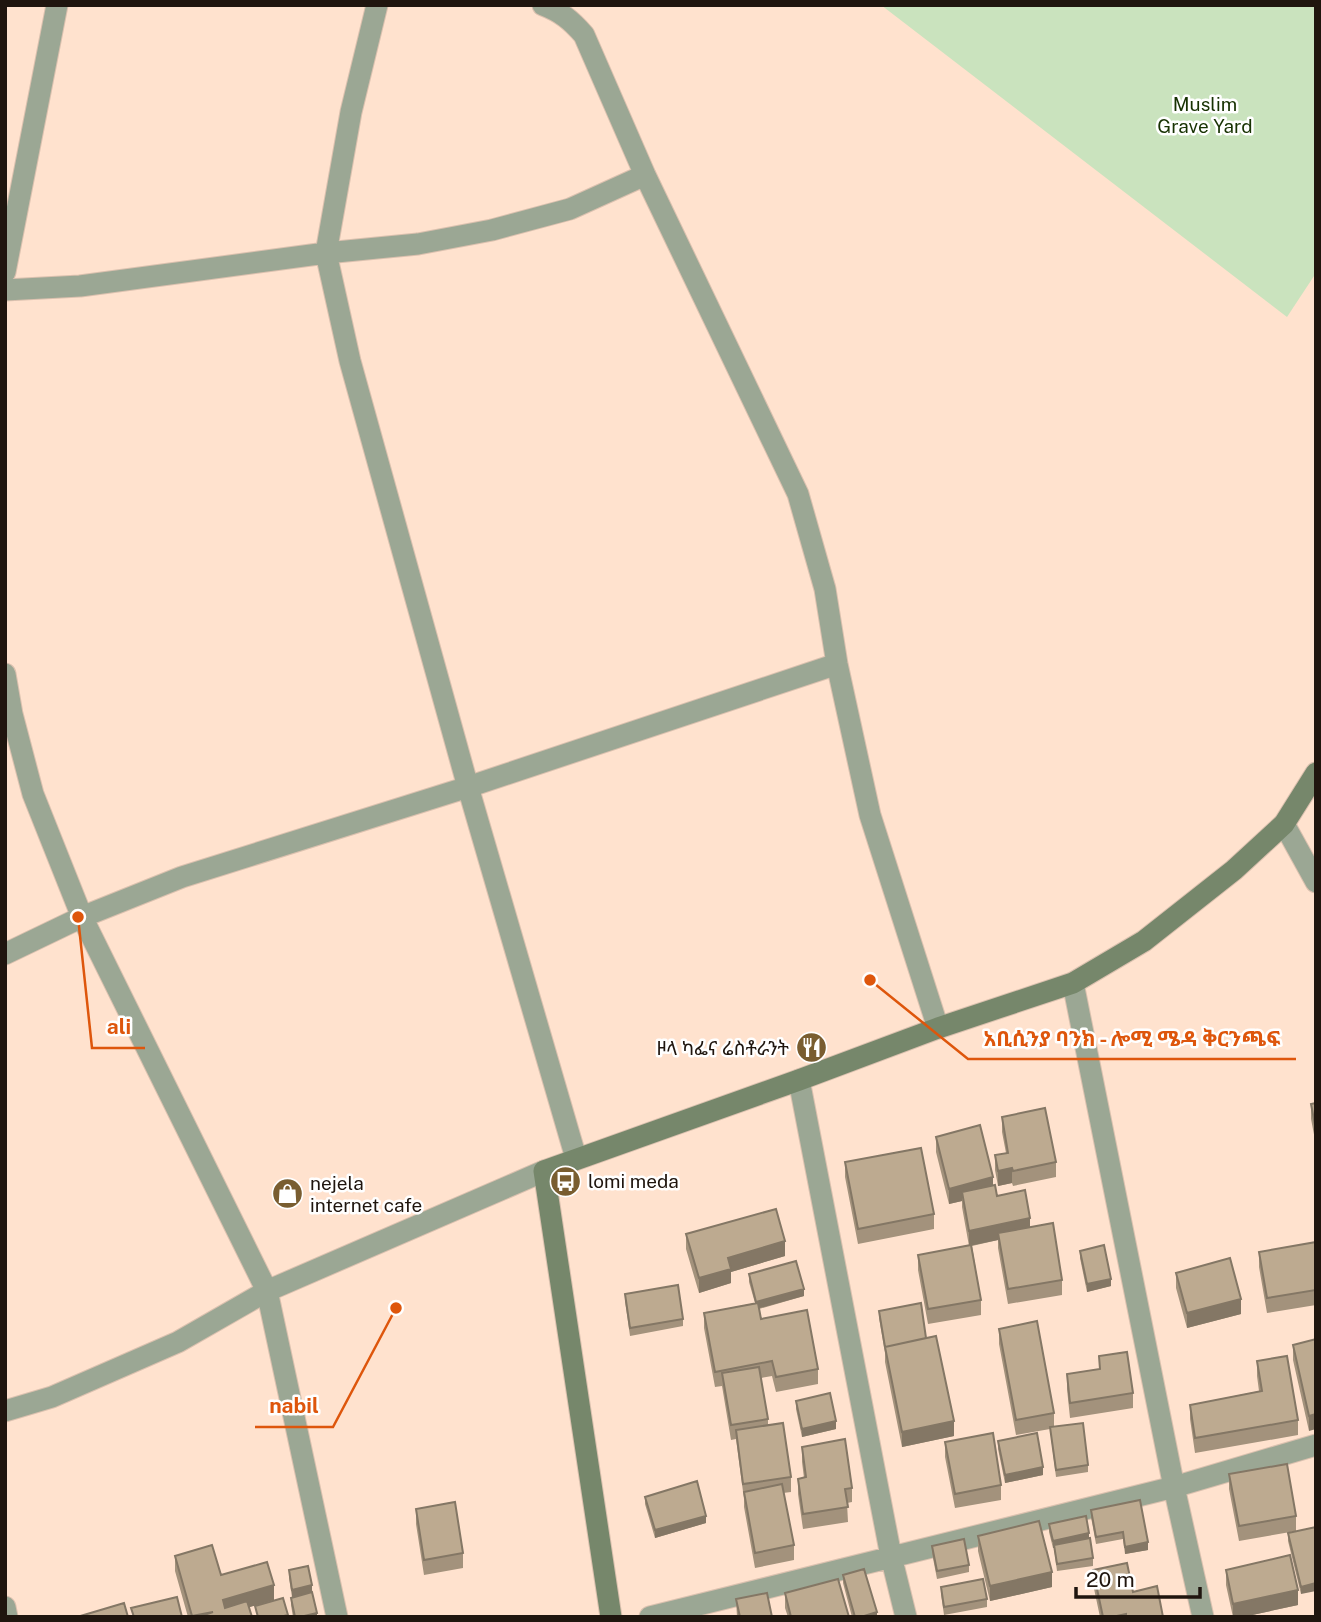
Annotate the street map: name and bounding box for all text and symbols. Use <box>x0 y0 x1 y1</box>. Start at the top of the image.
park label: Muslim Grave Yard <box>1157 93 1253 137</box>
callout: ali <box>92 1006 145 1048</box>
text: ali <box>107 1014 131 1039</box>
callout: አቢሲንያ ባንክ - ሎሚ ሜዳ ቅርንጫፍ <box>968 1017 1296 1059</box>
text: አቢሲንያ ባንክ - ሎሚ ሜዳ ቅርንጫፍ <box>984 1026 1280 1051</box>
restaurant icon: ዞላ ካፌና ሬስቶራንት <box>795 1031 829 1065</box>
place label: ዞላ ካፌና ሬስቶራንት <box>657 1037 790 1059</box>
bus stop icon: lomi meda <box>548 1164 582 1198</box>
place label: lomi meda <box>588 1170 679 1192</box>
place label: nejela internet cafe <box>310 1172 422 1216</box>
shop icon: nejela internet cafe <box>270 1177 304 1211</box>
callout: nabil <box>255 1385 333 1427</box>
text: nabil <box>269 1393 319 1418</box>
scale bar <box>1076 1556 1200 1600</box>
text: 20 m <box>1086 1567 1135 1592</box>

